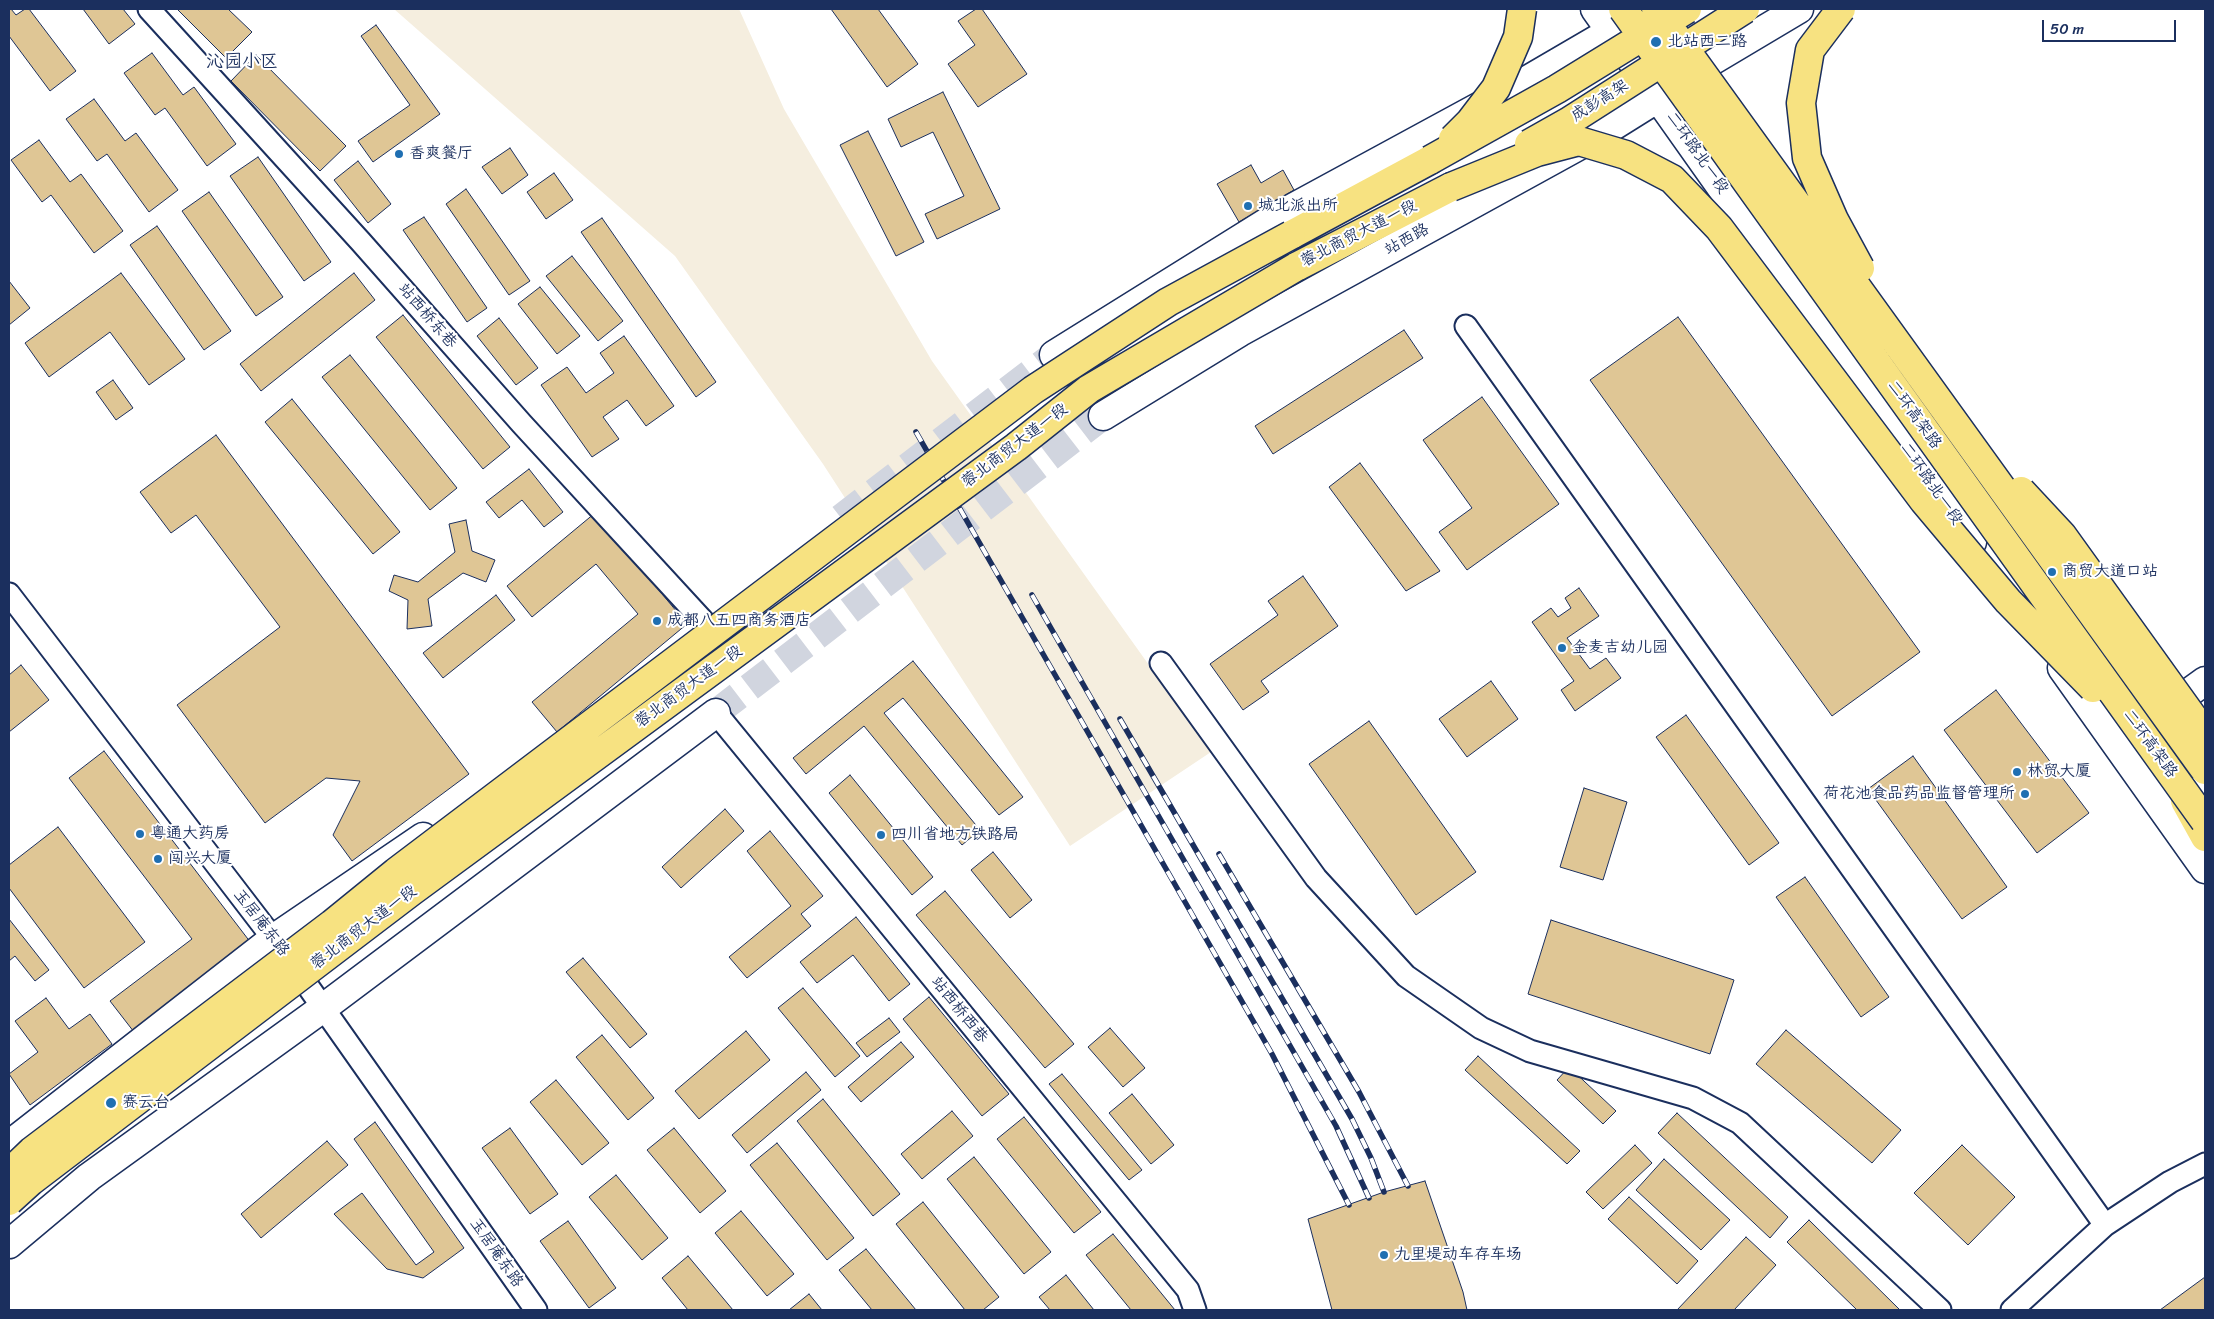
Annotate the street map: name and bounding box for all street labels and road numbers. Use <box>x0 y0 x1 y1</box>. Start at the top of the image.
street label: 成彭高架 <box>1568 76 1632 126</box>
street label: 二环路北一段 <box>1662 108 1732 198</box>
street label: 蓉北商贸大道一段 <box>1298 196 1420 272</box>
street label: 站西路 <box>1381 220 1433 260</box>
street label: 站西桥东巷 <box>394 280 460 352</box>
street label: 二环高架路 <box>1883 377 1945 453</box>
street label: 蓉北商贸大道一段 <box>958 400 1072 492</box>
street label: 二环路北一段 <box>1896 439 1966 529</box>
street label: 蓉北商贸大道一段 <box>632 642 746 732</box>
street label: 二环高架路 <box>2119 706 2181 782</box>
street label: 蓉北商贸大道一段 <box>307 882 421 974</box>
street label: 玉居庵东路 <box>229 886 293 960</box>
street label: 站西桥西巷 <box>926 973 992 1047</box>
street label: 玉居庵东路 <box>465 1215 527 1291</box>

